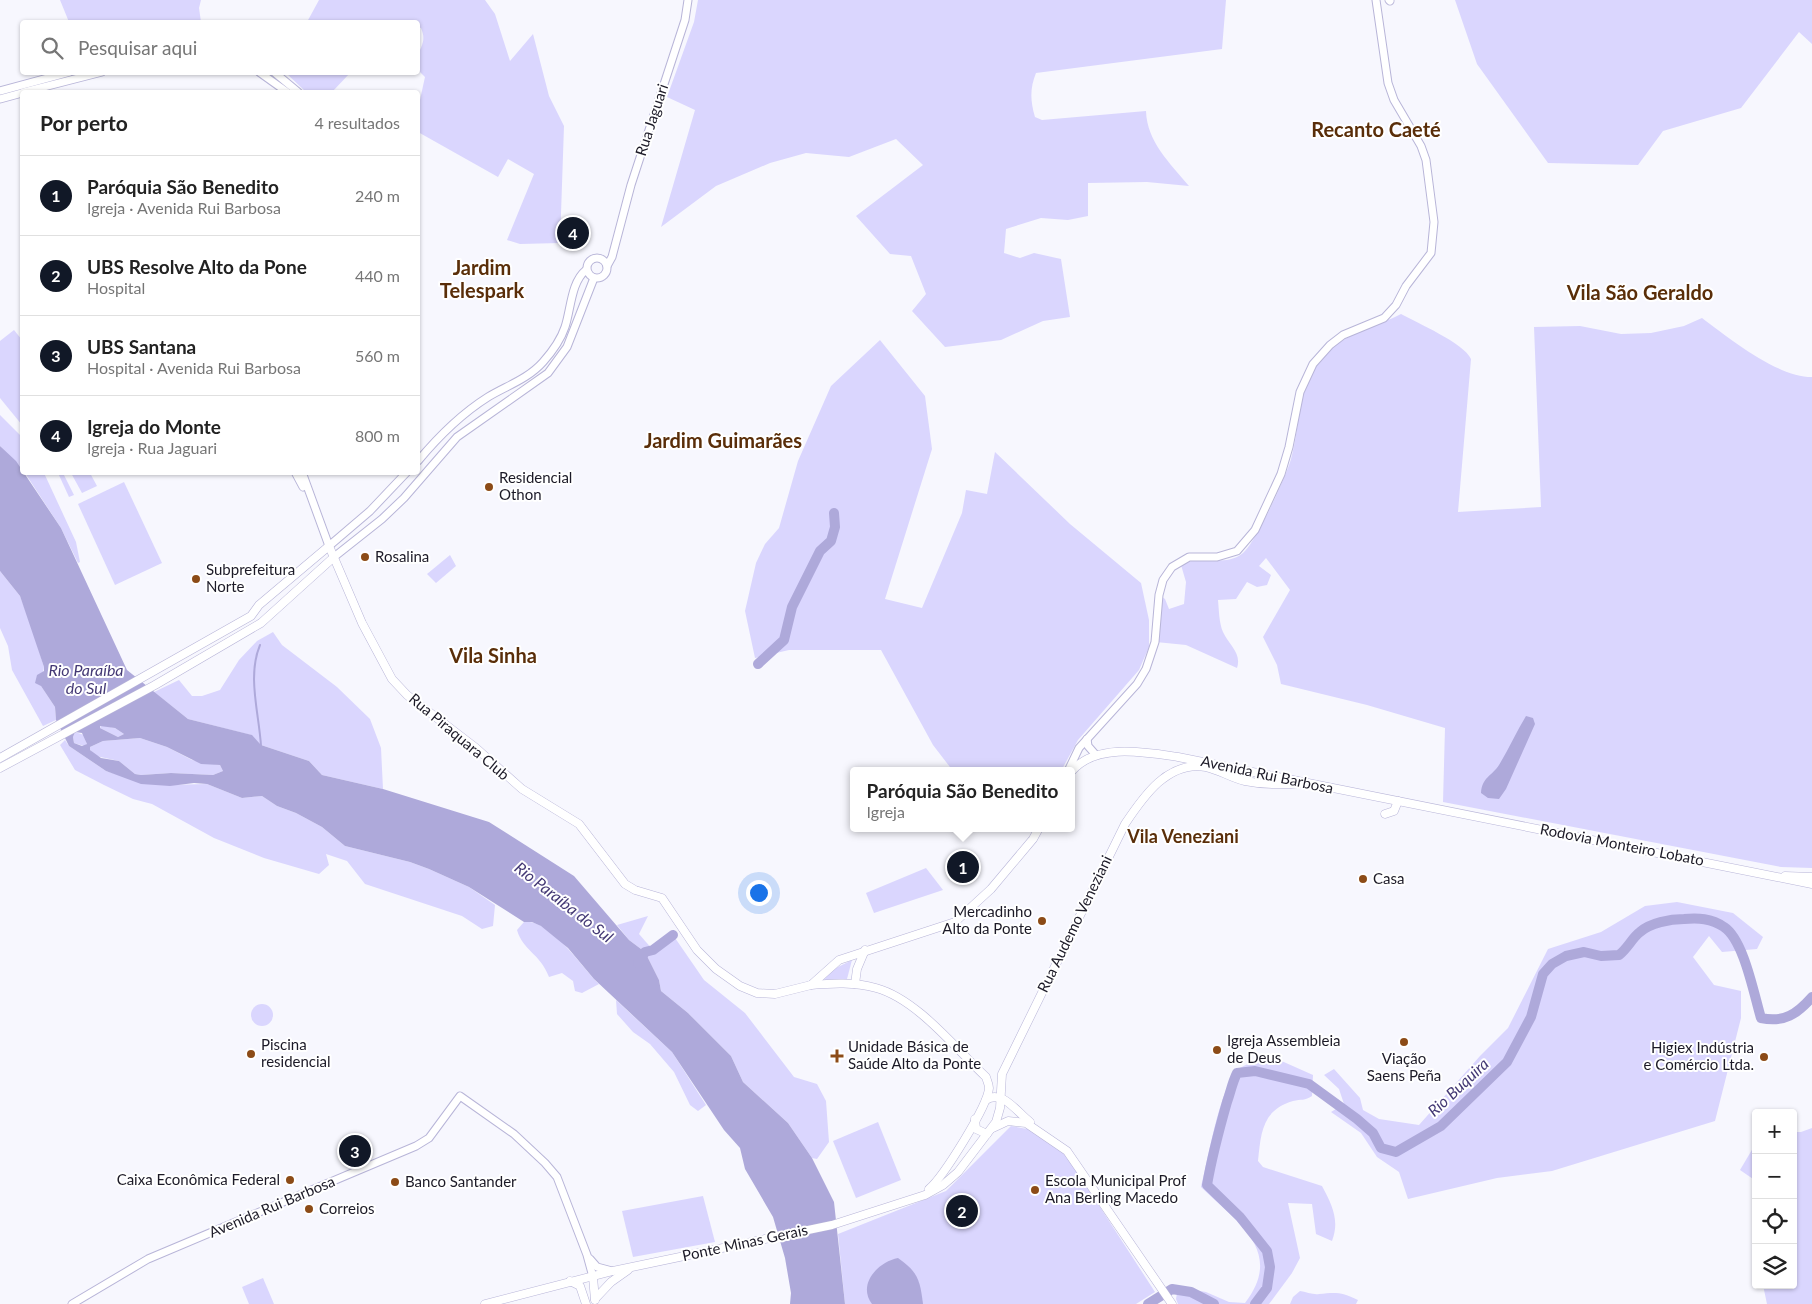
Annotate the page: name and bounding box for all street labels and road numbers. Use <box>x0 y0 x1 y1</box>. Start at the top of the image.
street label: Rua Jaguari <box>631 81 671 158</box>
street label: Rua Piraquara Club <box>406 689 513 783</box>
street label: Avenida Rui Barbosa <box>1199 751 1335 797</box>
street label: Rodovia Monteiro Lobato <box>1539 819 1706 869</box>
street label: Rua Audemo Veneziani <box>1033 852 1115 995</box>
street label: Avenida Rui Barbosa <box>206 1171 337 1241</box>
street label: Ponte Minas Gerais <box>680 1220 809 1264</box>

